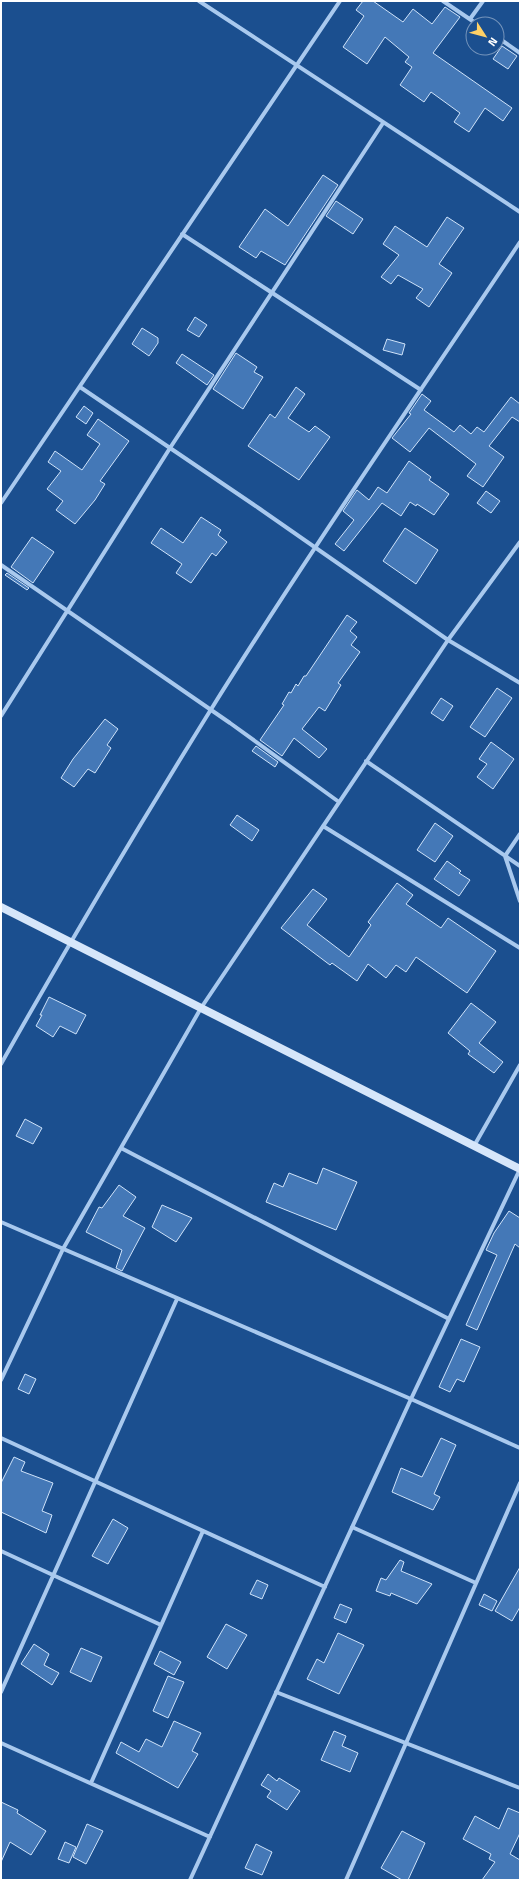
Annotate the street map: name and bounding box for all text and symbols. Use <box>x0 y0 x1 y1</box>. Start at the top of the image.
north arrow <box>465 16 505 56</box>
text: N <box>484 34 502 50</box>

